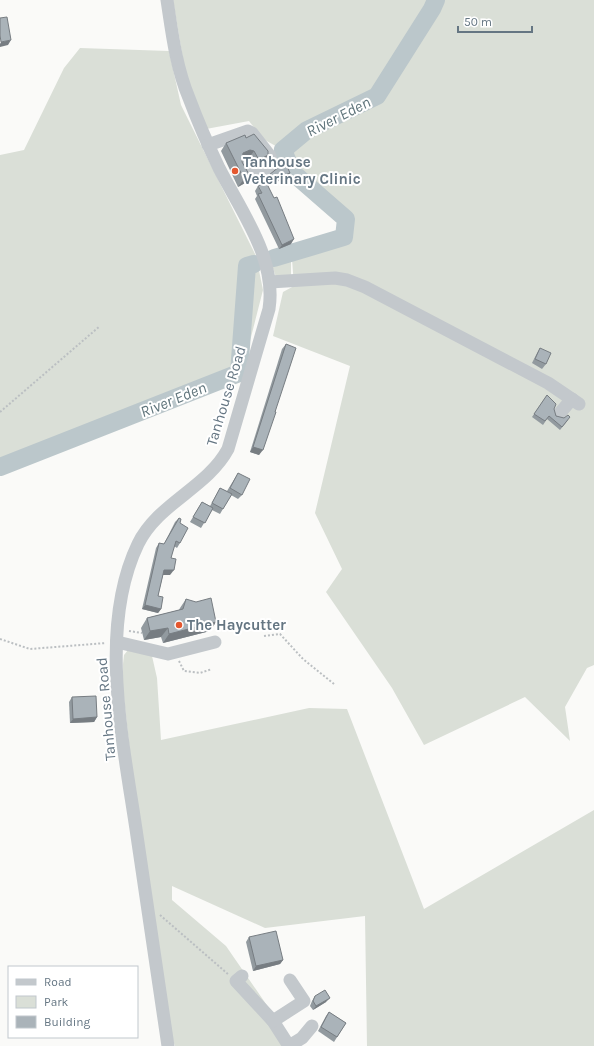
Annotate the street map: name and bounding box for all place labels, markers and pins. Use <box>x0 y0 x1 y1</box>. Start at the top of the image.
place label: Tanhouse Veterinary Clinic <box>243 153 361 188</box>
marker: Tanhouse Veterinary Clinic <box>230 166 240 176</box>
place label: The Haycutter <box>187 616 286 634</box>
marker: The Haycutter <box>174 620 184 630</box>

